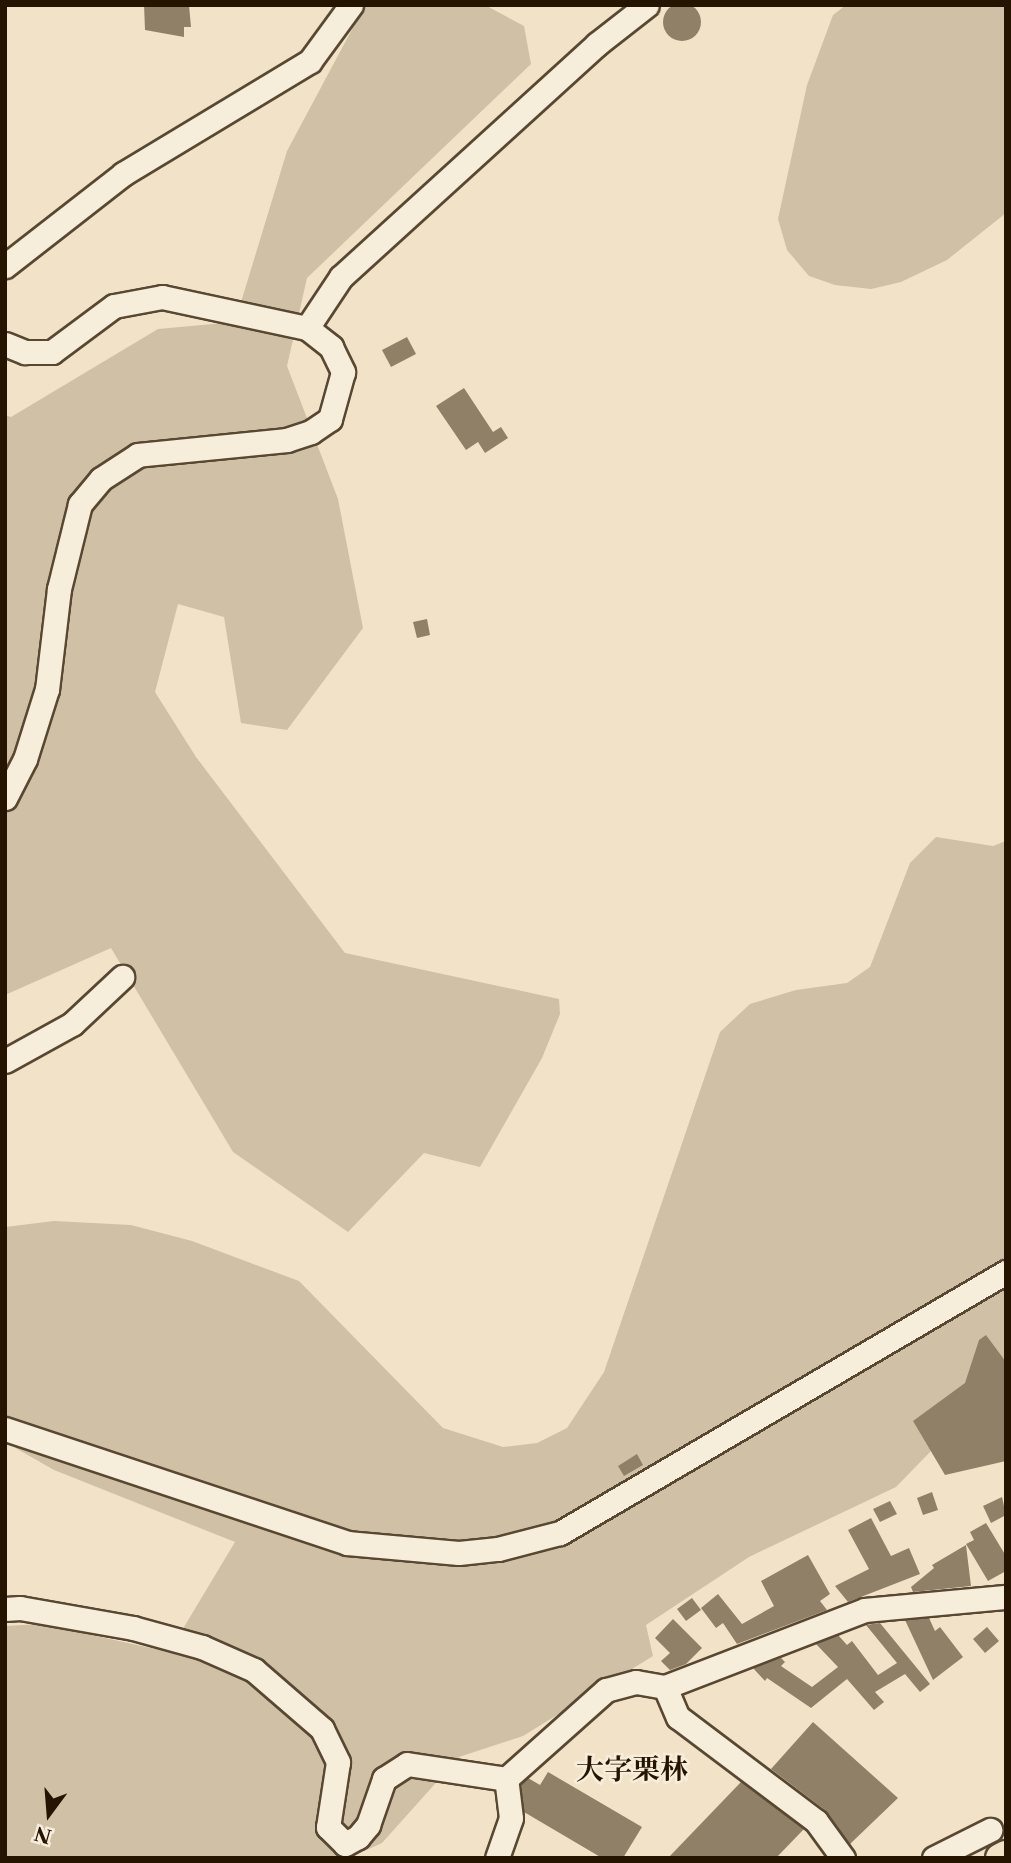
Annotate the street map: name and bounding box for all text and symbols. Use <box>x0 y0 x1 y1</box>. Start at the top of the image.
district label: 大字栗林 <box>576 1752 688 1786</box>
north arrow <box>14 1779 84 1849</box>
text: N <box>32 1821 54 1848</box>

